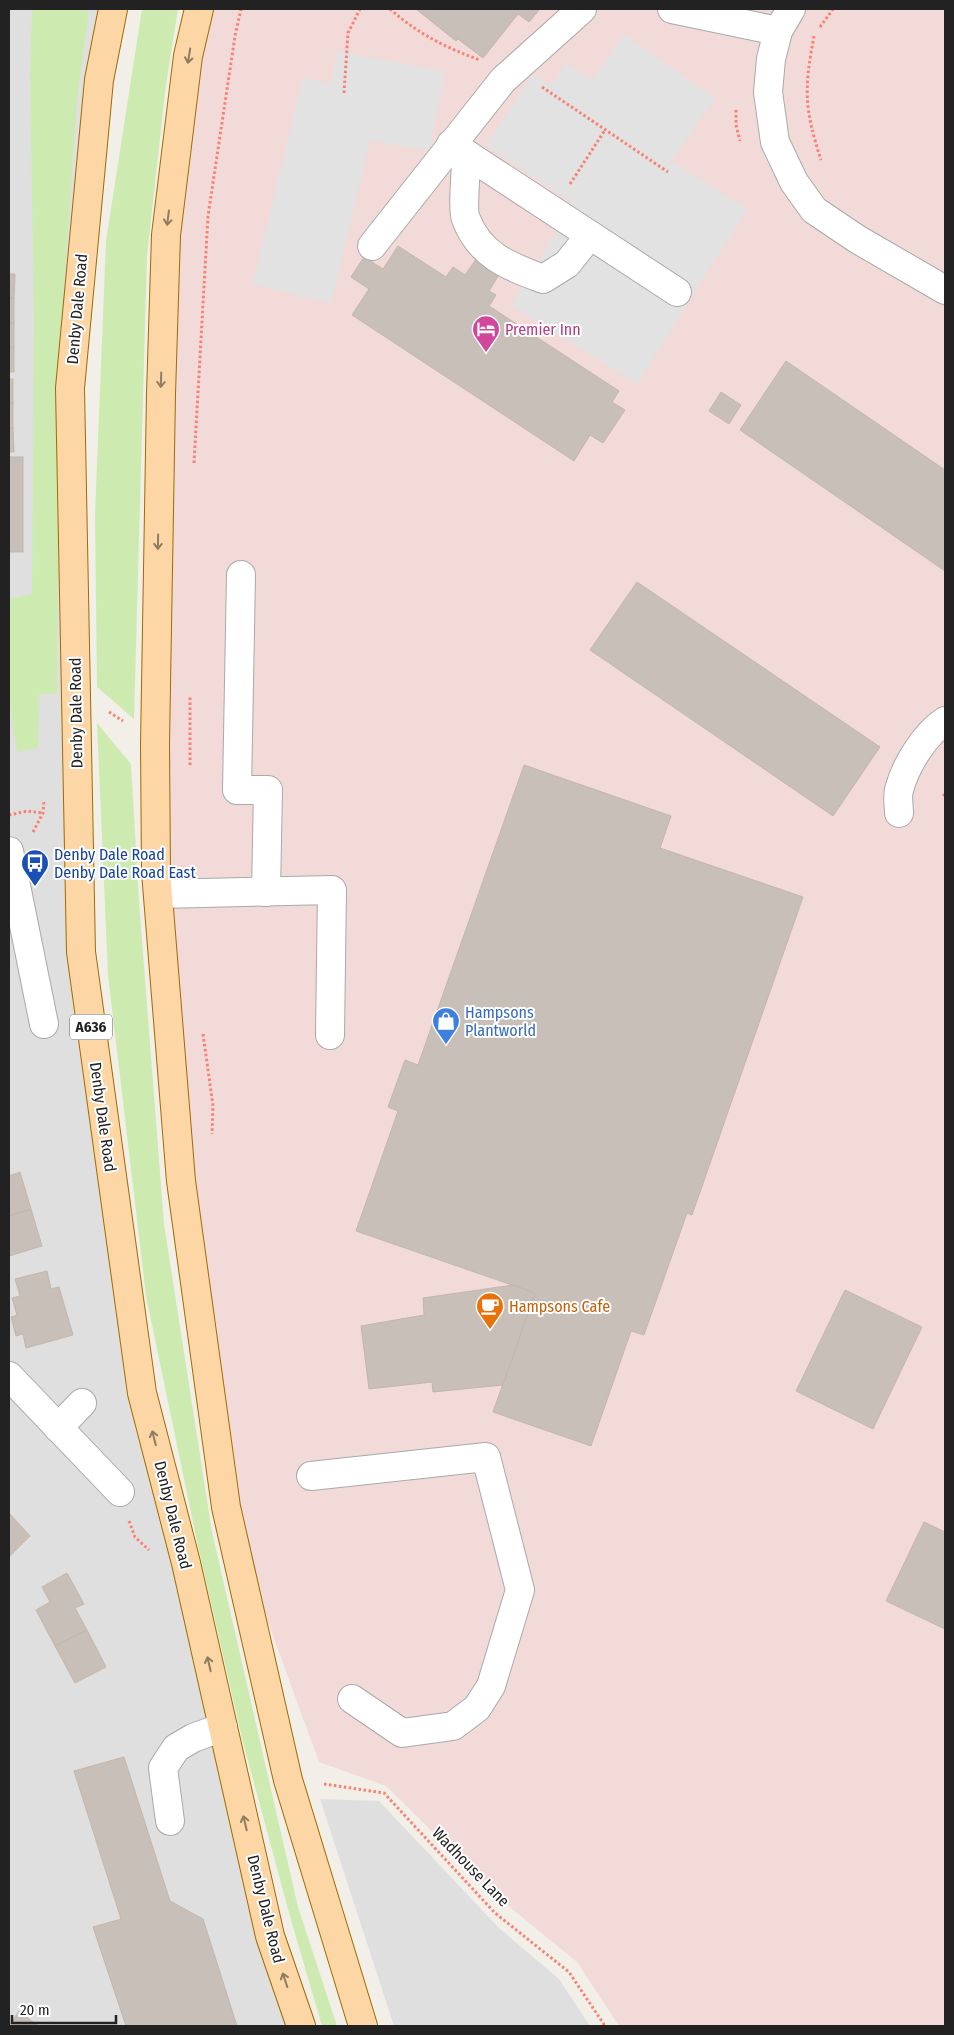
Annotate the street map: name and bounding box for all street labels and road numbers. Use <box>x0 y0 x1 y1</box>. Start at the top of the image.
street label: Denby Dale Road <box>63 253 91 365</box>
street label: Denby Dale Road <box>66 657 86 769</box>
road number: A636 <box>70 1014 112 1040</box>
street label: Denby Dale Road <box>86 1061 120 1173</box>
street label: Denby Dale Road <box>150 1459 196 1571</box>
street label: Wadhouse Lane <box>428 1823 514 1911</box>
street label: Denby Dale Road <box>243 1853 289 1965</box>

